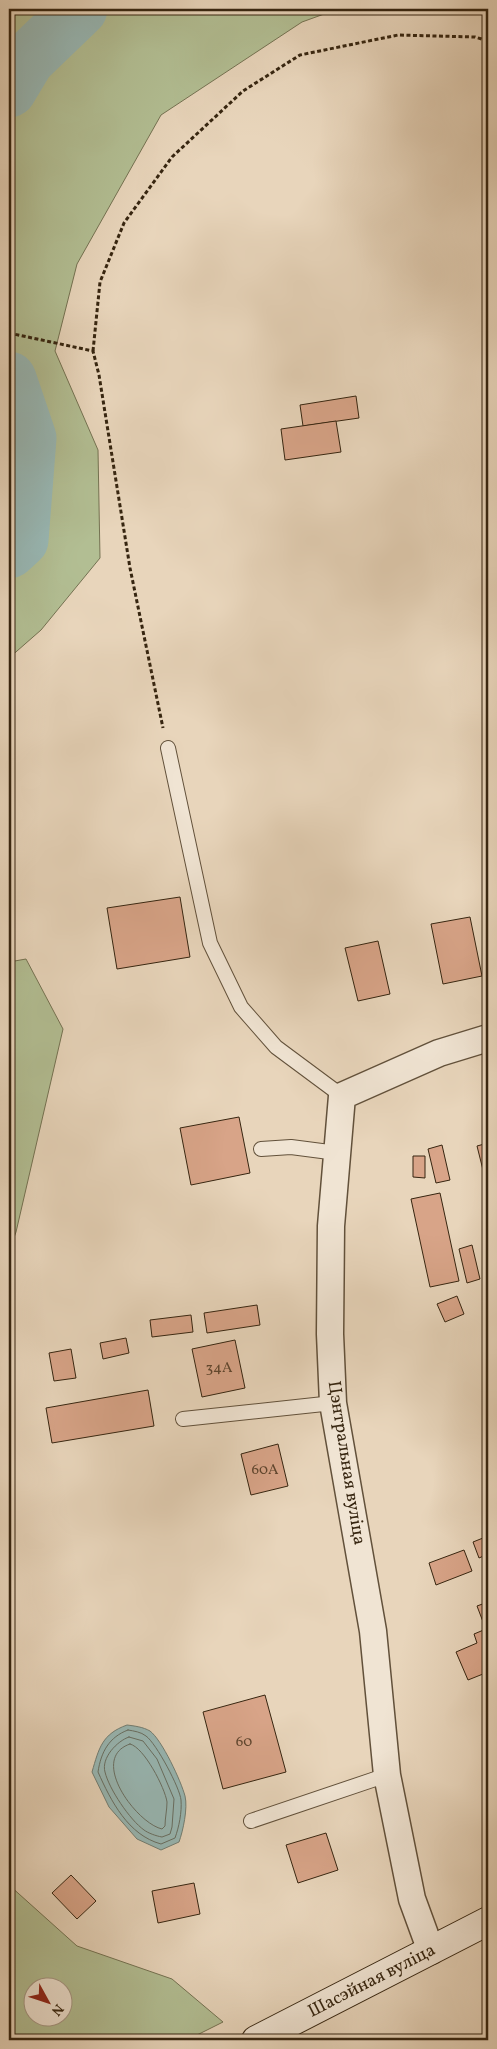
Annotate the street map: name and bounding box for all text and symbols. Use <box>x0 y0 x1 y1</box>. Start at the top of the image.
house number: 34А <box>205 1358 233 1379</box>
street label: Цэнтральная вуліца <box>321 1379 371 1547</box>
house number: 60А <box>251 1460 279 1481</box>
house number: 60 <box>236 1732 252 1753</box>
street label: Шасэйная вуліца <box>304 1938 440 2024</box>
north arrow <box>22 1976 72 2026</box>
text: N <box>46 1999 67 2019</box>

